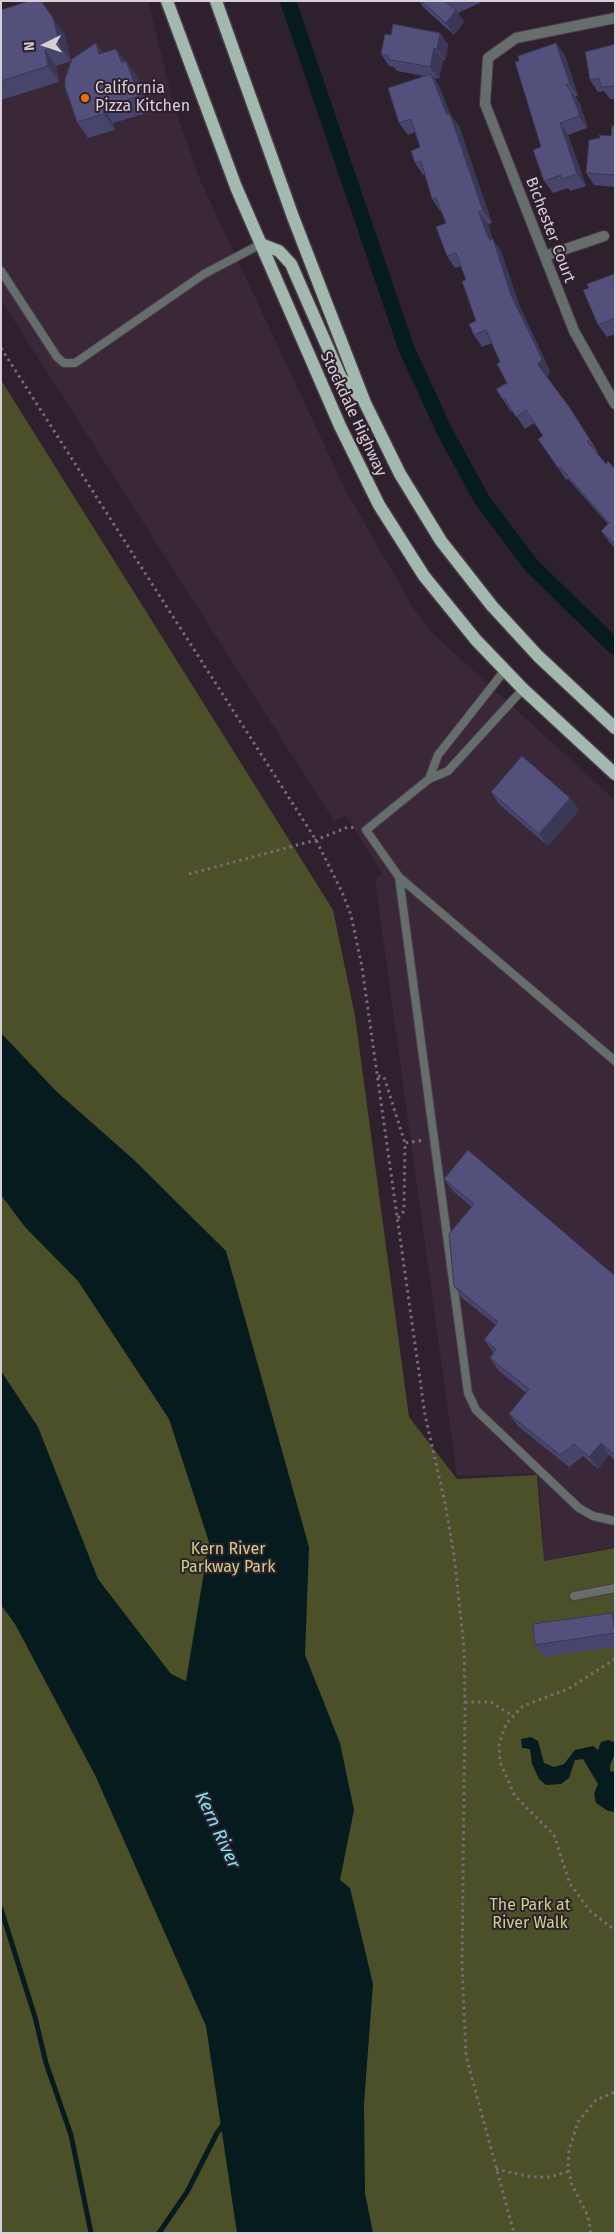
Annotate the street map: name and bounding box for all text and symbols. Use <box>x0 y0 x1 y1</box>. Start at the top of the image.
north arrow <box>20 20 70 70</box>
text: N <box>21 41 38 51</box>
place label: California Pizza Kitchen <box>95 79 190 117</box>
marker: California Pizza Kitchen <box>79 92 91 104</box>
street label: Bichester Court <box>521 175 579 285</box>
street label: Stockdale Highway <box>316 348 390 480</box>
park label: Kern River Parkway Park <box>181 1540 275 1578</box>
water label: Kern River <box>190 1788 244 1872</box>
park label: The Park at River Walk <box>490 1896 570 1934</box>

